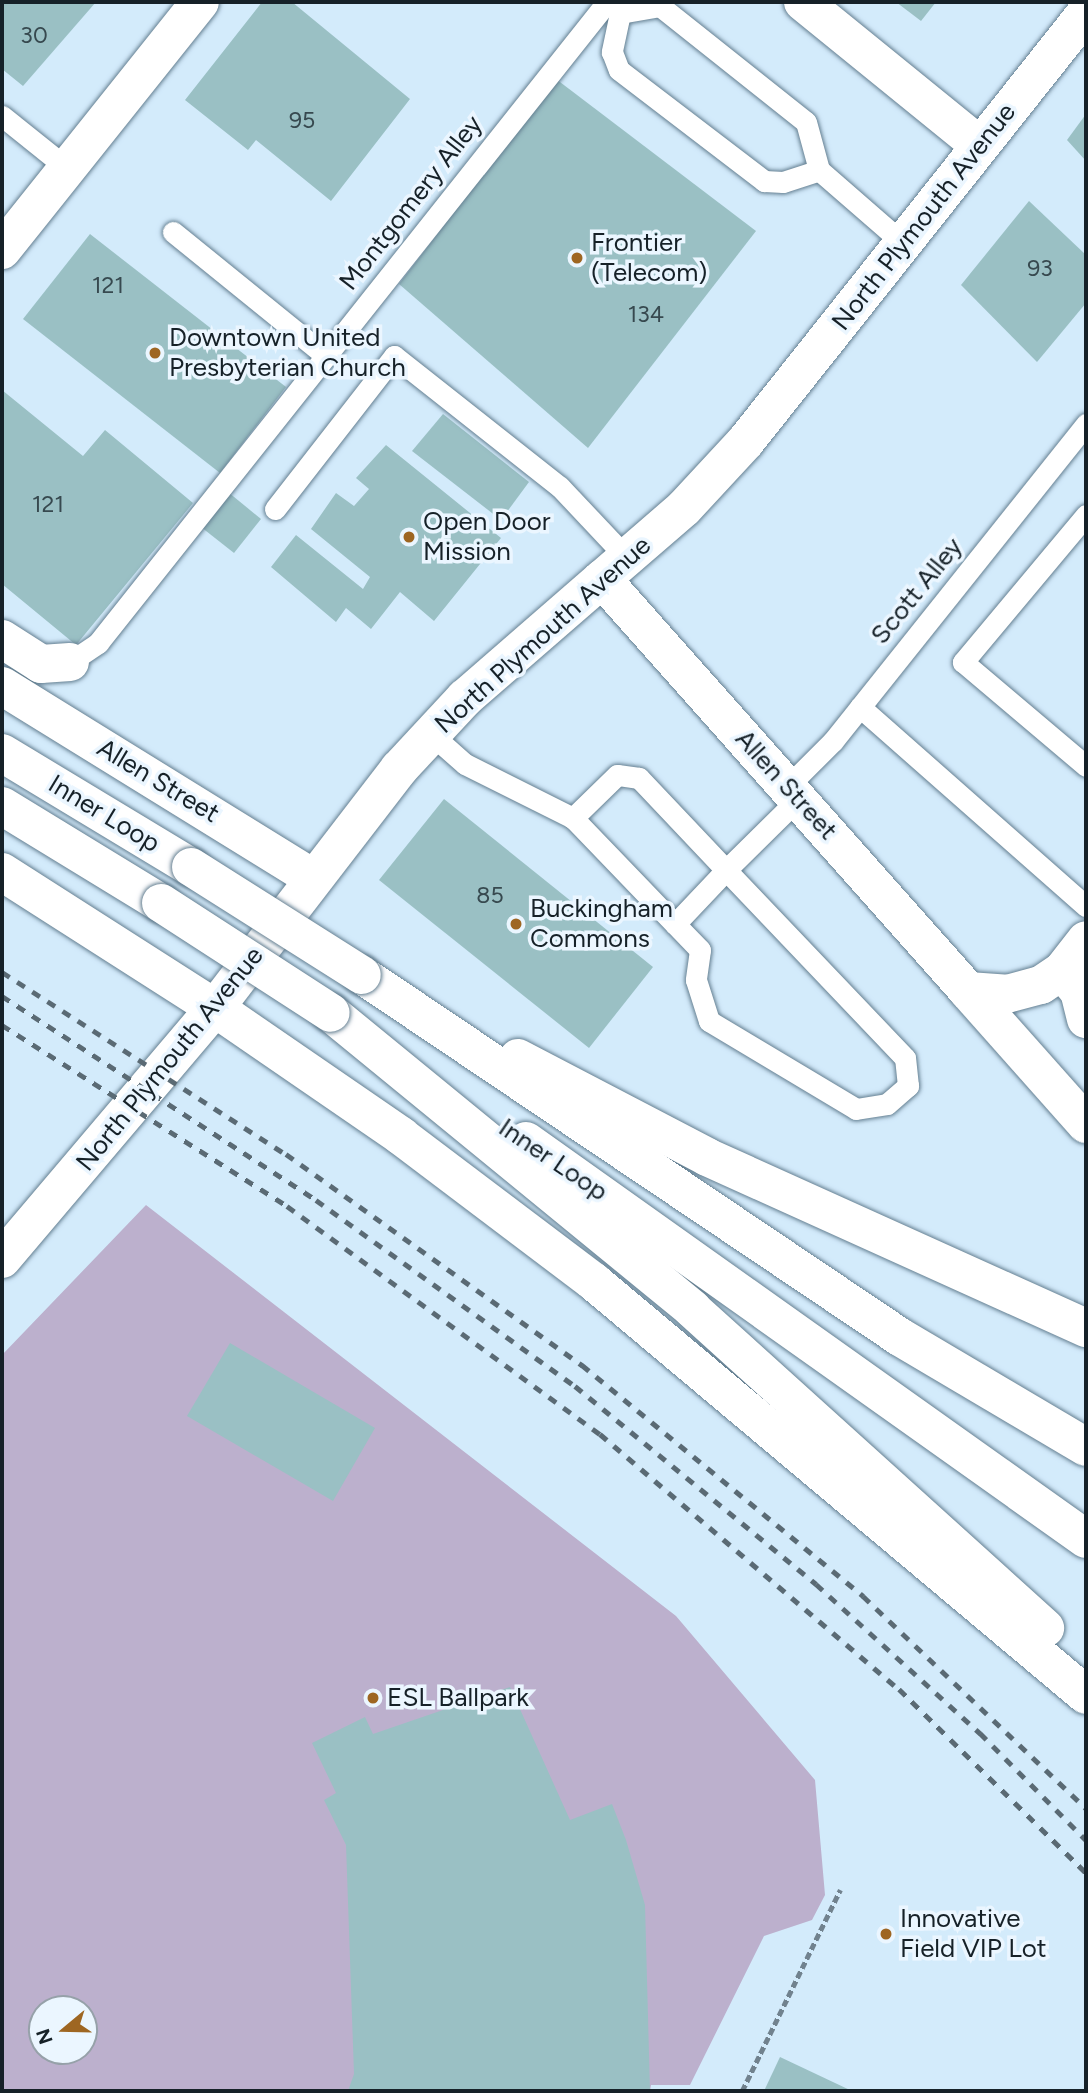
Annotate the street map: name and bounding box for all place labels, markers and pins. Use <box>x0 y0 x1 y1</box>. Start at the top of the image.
place label: Frontier (Telecom) <box>591 227 707 288</box>
marker: Frontier (Telecom) <box>569 250 585 266</box>
place label: Downtown United Presbyterian Church <box>169 322 406 384</box>
marker: Downtown United Presbyterian Church <box>147 345 163 361</box>
place label: Open Door Mission <box>423 506 551 568</box>
marker: Open Door Mission <box>401 529 417 545</box>
place label: Buckingham Commons <box>530 893 673 954</box>
marker: Buckingham Commons <box>508 916 524 932</box>
place label: ESL Ballpark <box>387 1682 529 1714</box>
marker: ESL Ballpark <box>365 1690 381 1706</box>
place label: Innovative Field VIP Lot <box>900 1903 1047 1965</box>
marker: Innovative Field VIP Lot <box>878 1926 894 1942</box>

